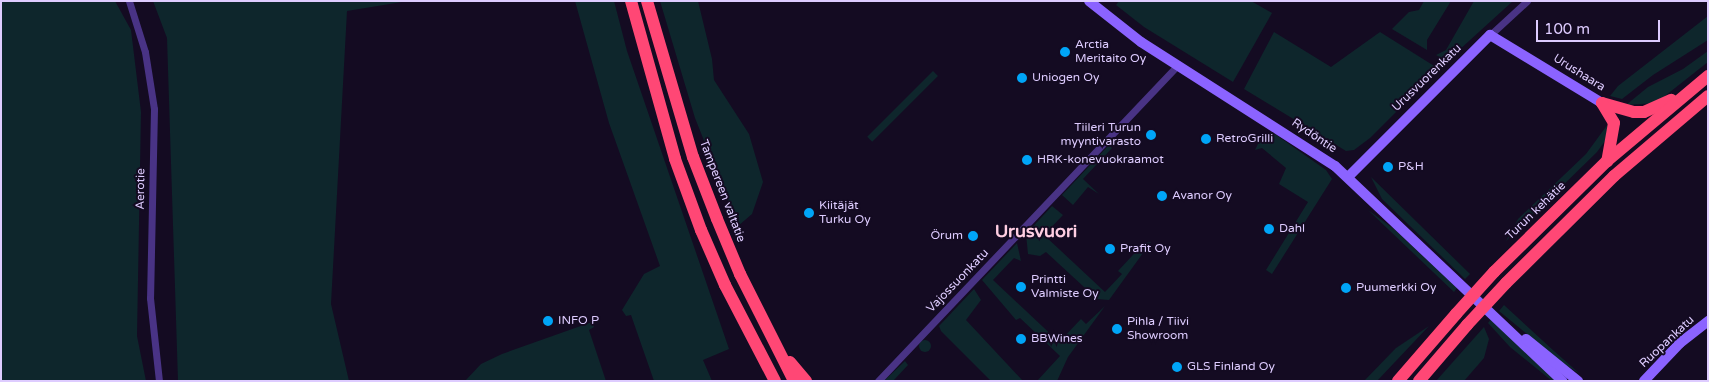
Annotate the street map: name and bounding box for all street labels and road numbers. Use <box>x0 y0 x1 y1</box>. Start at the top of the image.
street label: Urusvuorenkatu <box>1389 41 1465 115</box>
street label: Urushaara <box>1550 51 1608 95</box>
street label: Rydöntie <box>1289 116 1339 156</box>
street label: Tampereen valtatie <box>696 138 748 244</box>
street label: Aerotie <box>133 168 149 210</box>
street label: Turun kehätie <box>1503 179 1569 243</box>
street label: Vajossuonkatu <box>924 246 992 316</box>
street label: Ruopankatu <box>1637 313 1697 371</box>

